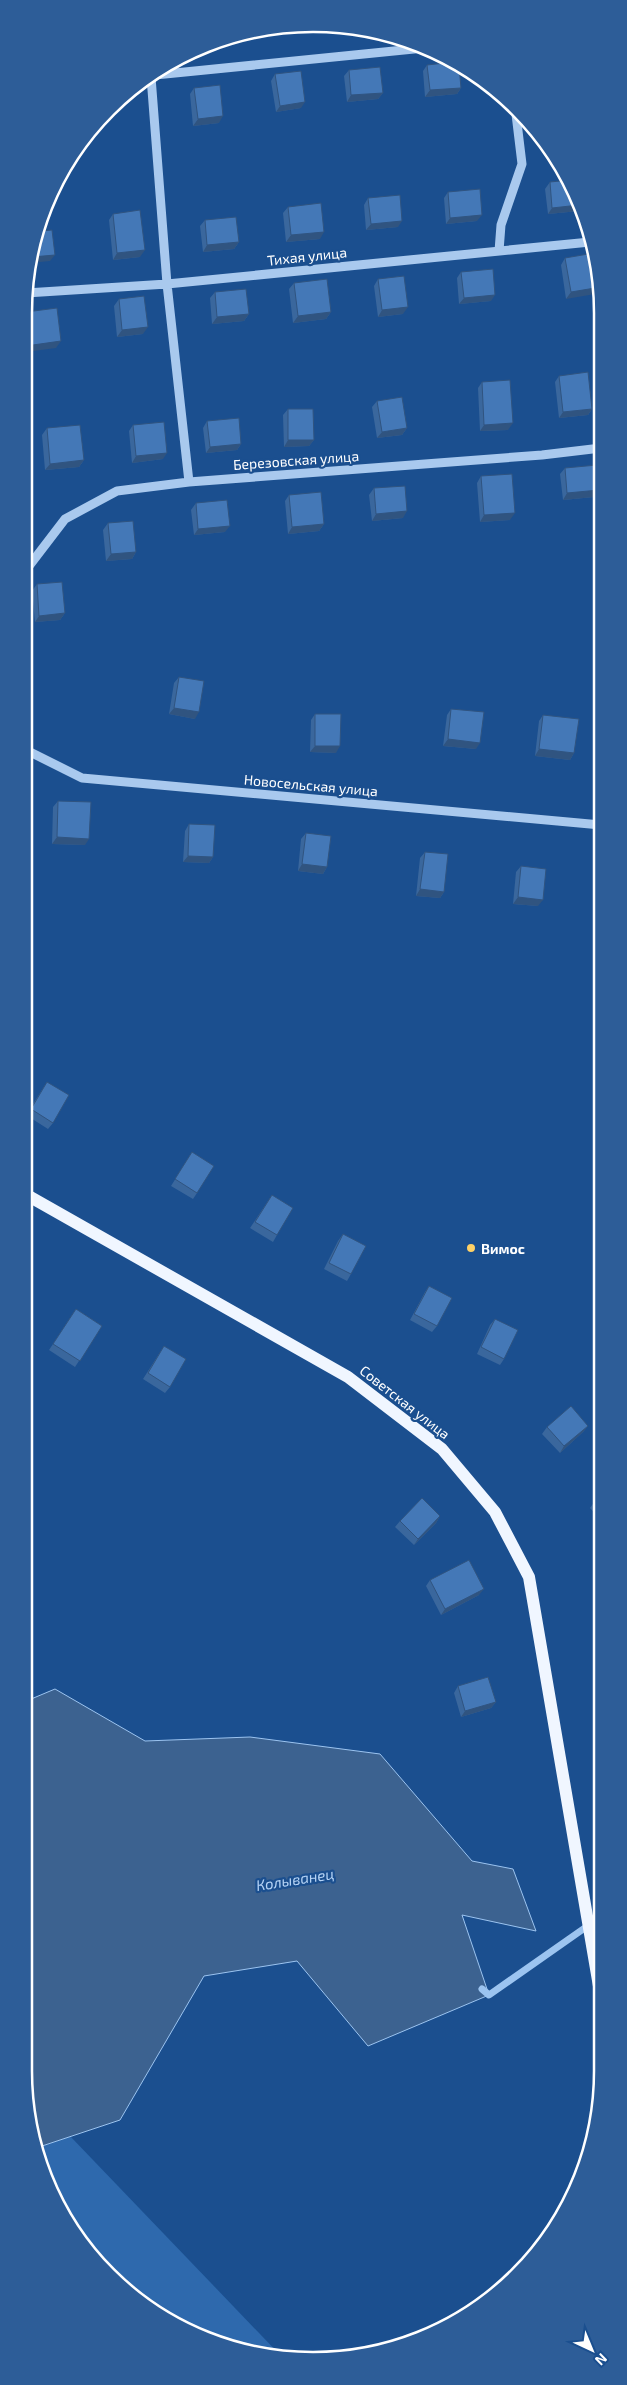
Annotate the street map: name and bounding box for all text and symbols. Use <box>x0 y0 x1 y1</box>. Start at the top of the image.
street label: Тихая улица <box>266 243 348 269</box>
street label: Березовская улица <box>232 447 360 473</box>
street label: Новосельская улица <box>243 771 379 799</box>
place label: Вимос <box>481 1240 525 1257</box>
marker: Вимос <box>465 1242 477 1254</box>
street label: Советская улица <box>357 1362 453 1442</box>
water label: Колыванец <box>255 1864 335 1894</box>
north arrow <box>567 2325 617 2375</box>
text: N <box>592 2350 611 2369</box>

